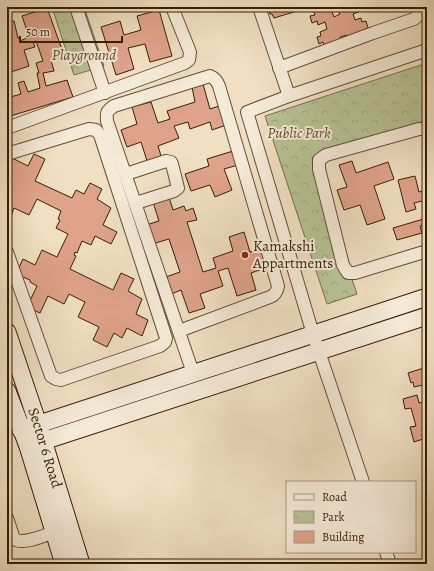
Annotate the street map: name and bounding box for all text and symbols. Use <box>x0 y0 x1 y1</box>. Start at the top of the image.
scale bar <box>20 18 122 44</box>
text: 50 m <box>26 24 50 40</box>
park label: Playground <box>52 45 116 65</box>
park label: Public Park <box>267 123 331 143</box>
place label: Kamakshi Appartments <box>252 236 333 273</box>
marker: Kamakshi Appartments <box>240 250 250 260</box>
street label: Sector 6 Road <box>23 405 67 491</box>
legend <box>286 481 416 553</box>
text: Road <box>322 489 348 505</box>
text: Park <box>322 509 345 525</box>
text: Building <box>322 529 364 545</box>

